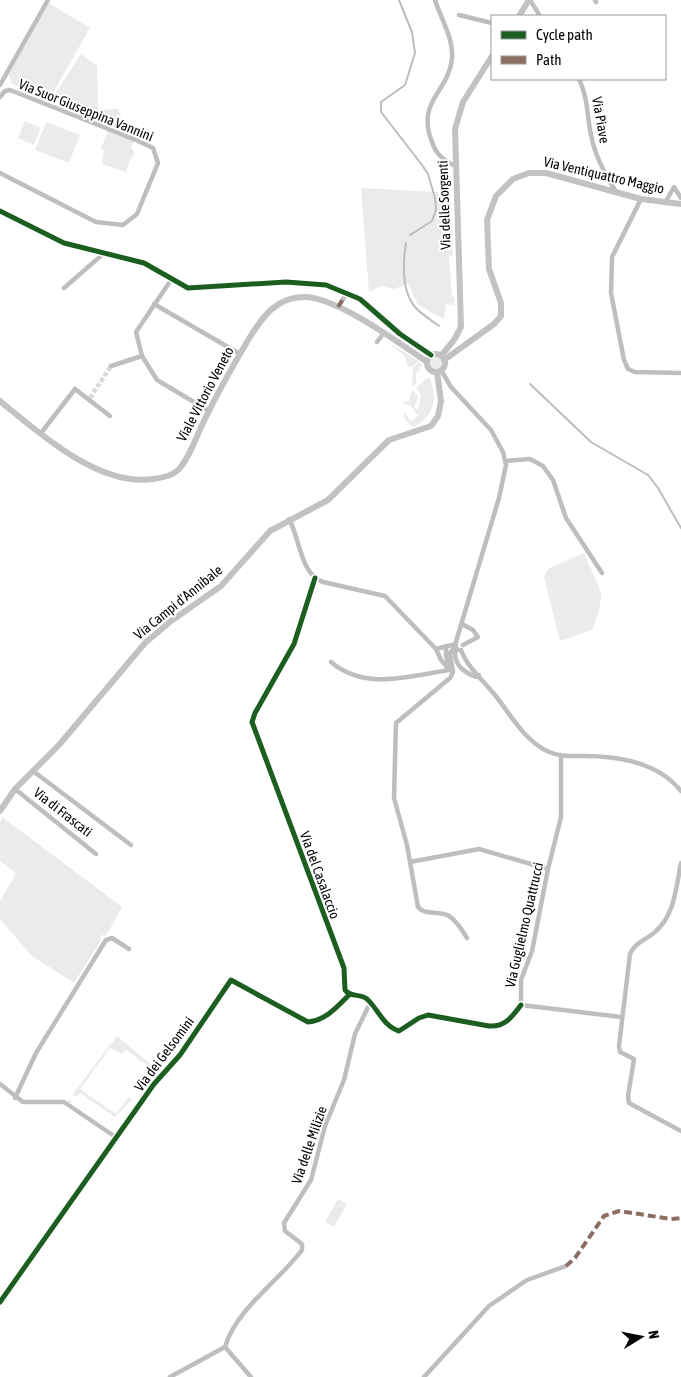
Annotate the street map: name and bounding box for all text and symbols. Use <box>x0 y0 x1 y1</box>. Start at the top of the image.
legend <box>491 15 666 80</box>
text: Cycle path <box>536 26 593 43</box>
text: Path <box>536 51 562 68</box>
street label: Via Suor Giuseppina Vannini <box>16 76 156 144</box>
street label: Via Piave <box>589 96 613 144</box>
street label: Via Ventiquattro Maggio <box>542 153 666 197</box>
street label: Via delle Sorgenti <box>434 160 454 250</box>
street label: Viale Vittorio Veneto <box>173 344 237 444</box>
street label: Via Campi d'Annibale <box>131 562 225 642</box>
street label: Via di Frascati <box>31 784 95 840</box>
street label: Via del Casalaccio <box>297 829 343 921</box>
street label: Via Guglielmo Quattrucci <box>502 861 546 989</box>
street label: Via dei Gelsomini <box>131 1014 197 1094</box>
street label: Via delle Milizie <box>288 1104 330 1186</box>
north arrow <box>616 1312 666 1362</box>
text: N <box>645 1329 662 1340</box>

